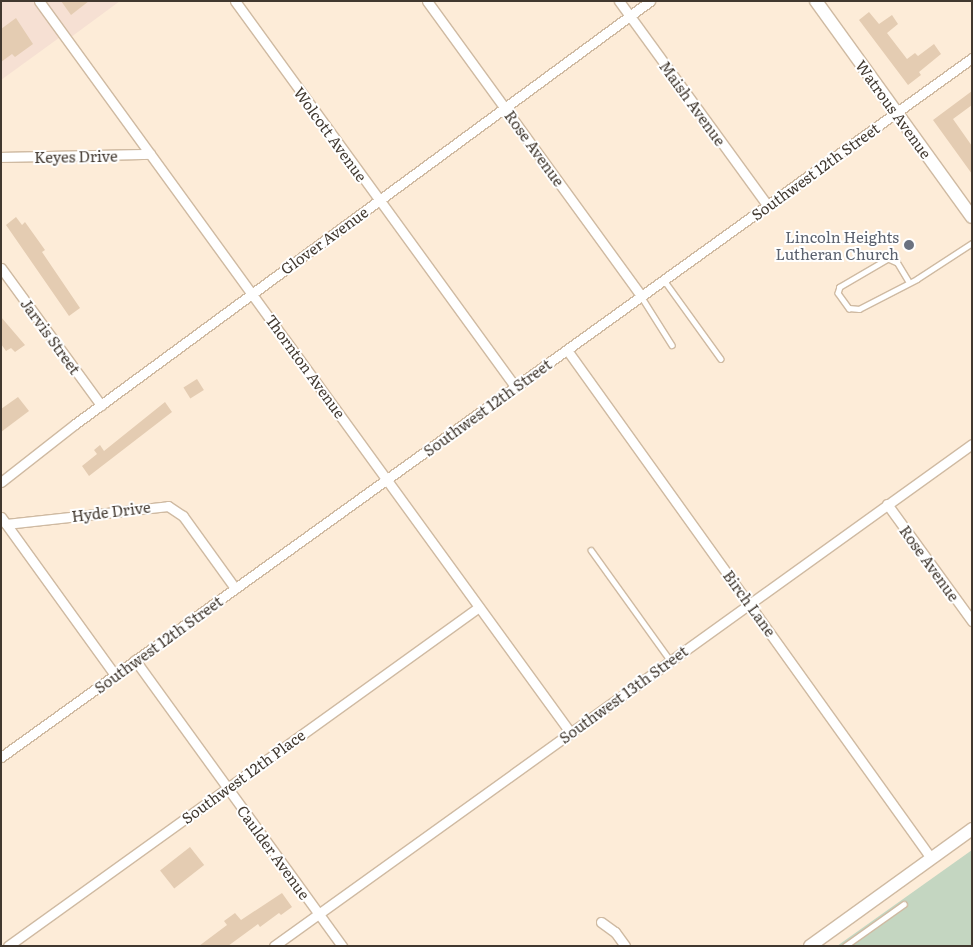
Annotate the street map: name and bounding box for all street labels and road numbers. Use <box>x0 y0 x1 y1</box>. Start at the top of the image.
street label: Watrous Avenue <box>852 56 936 162</box>
street label: Maish Avenue <box>656 57 730 149</box>
street label: Wolcott Avenue <box>291 83 371 185</box>
street label: Rose Avenue <box>501 107 569 189</box>
street label: Southwest 12th Street <box>748 119 882 223</box>
street label: Keyes Drive <box>34 146 118 166</box>
street label: Glover Avenue <box>277 202 371 278</box>
street label: Jarvis Street <box>17 295 85 377</box>
street label: Thornton Avenue <box>262 311 350 421</box>
street label: Southwest 12th Street <box>420 355 554 459</box>
street label: Hyde Drive <box>70 497 152 525</box>
street label: Rose Avenue <box>896 522 964 604</box>
street label: Birch Lane <box>720 566 780 640</box>
street label: Southwest 12th Street <box>91 592 225 696</box>
street label: Southwest 13th Street <box>555 641 691 747</box>
street label: Southwest 12th Place <box>178 725 308 827</box>
street label: Caulder Avenue <box>234 801 314 903</box>

